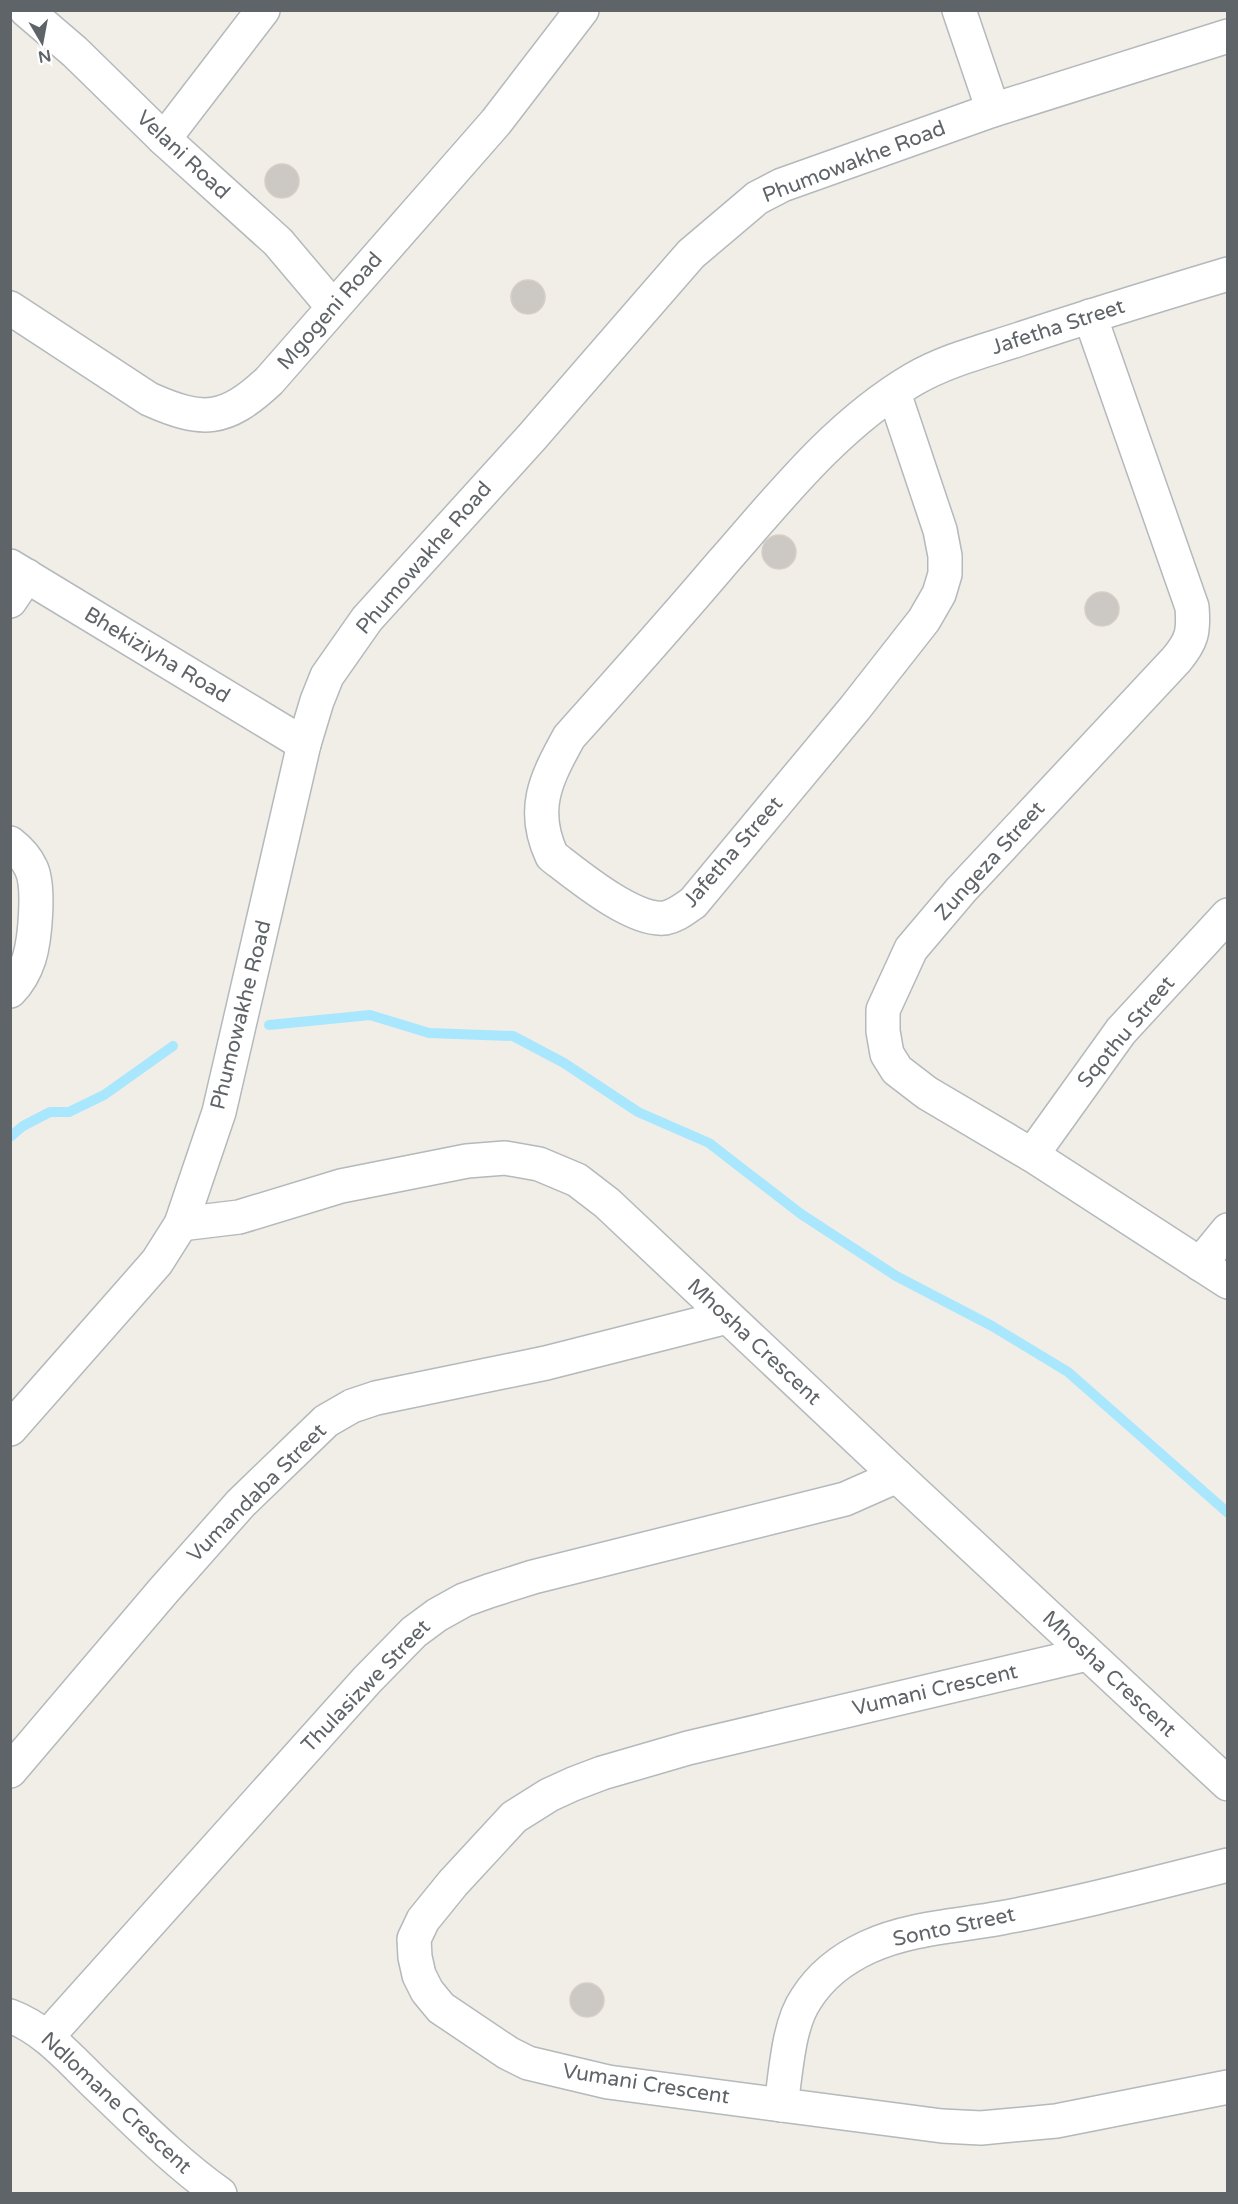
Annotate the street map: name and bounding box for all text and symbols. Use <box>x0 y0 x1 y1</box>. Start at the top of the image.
north arrow <box>12 12 72 72</box>
text: N <box>36 45 52 67</box>
street label: Velani Road <box>131 105 235 205</box>
street label: Phumowakhe Road <box>759 116 949 208</box>
street label: Mgogeni Road <box>272 247 388 375</box>
street label: Jafetha Street <box>988 294 1128 360</box>
street label: Phumowakhe Road <box>351 477 497 639</box>
street label: Bhekiziyha Road <box>80 602 234 708</box>
street label: Jafetha Street <box>678 791 788 913</box>
street label: Zungeza Street <box>930 796 1050 926</box>
street label: Phumowakhe Road <box>205 918 277 1112</box>
street label: Sqothu Street <box>1072 971 1180 1093</box>
street label: Mhosha Crescent <box>682 1274 826 1410</box>
street label: Vumandaba Street <box>182 1418 332 1568</box>
street label: Mhosha Crescent <box>1037 1606 1181 1742</box>
street label: Thulasizwe Street <box>296 1614 436 1758</box>
street label: Vumani Crescent <box>850 1659 1020 1721</box>
street label: Sonto Street <box>891 1902 1017 1952</box>
street label: Ndlomane Crescent <box>36 2027 196 2179</box>
street label: Vumani Crescent <box>561 2058 731 2110</box>

